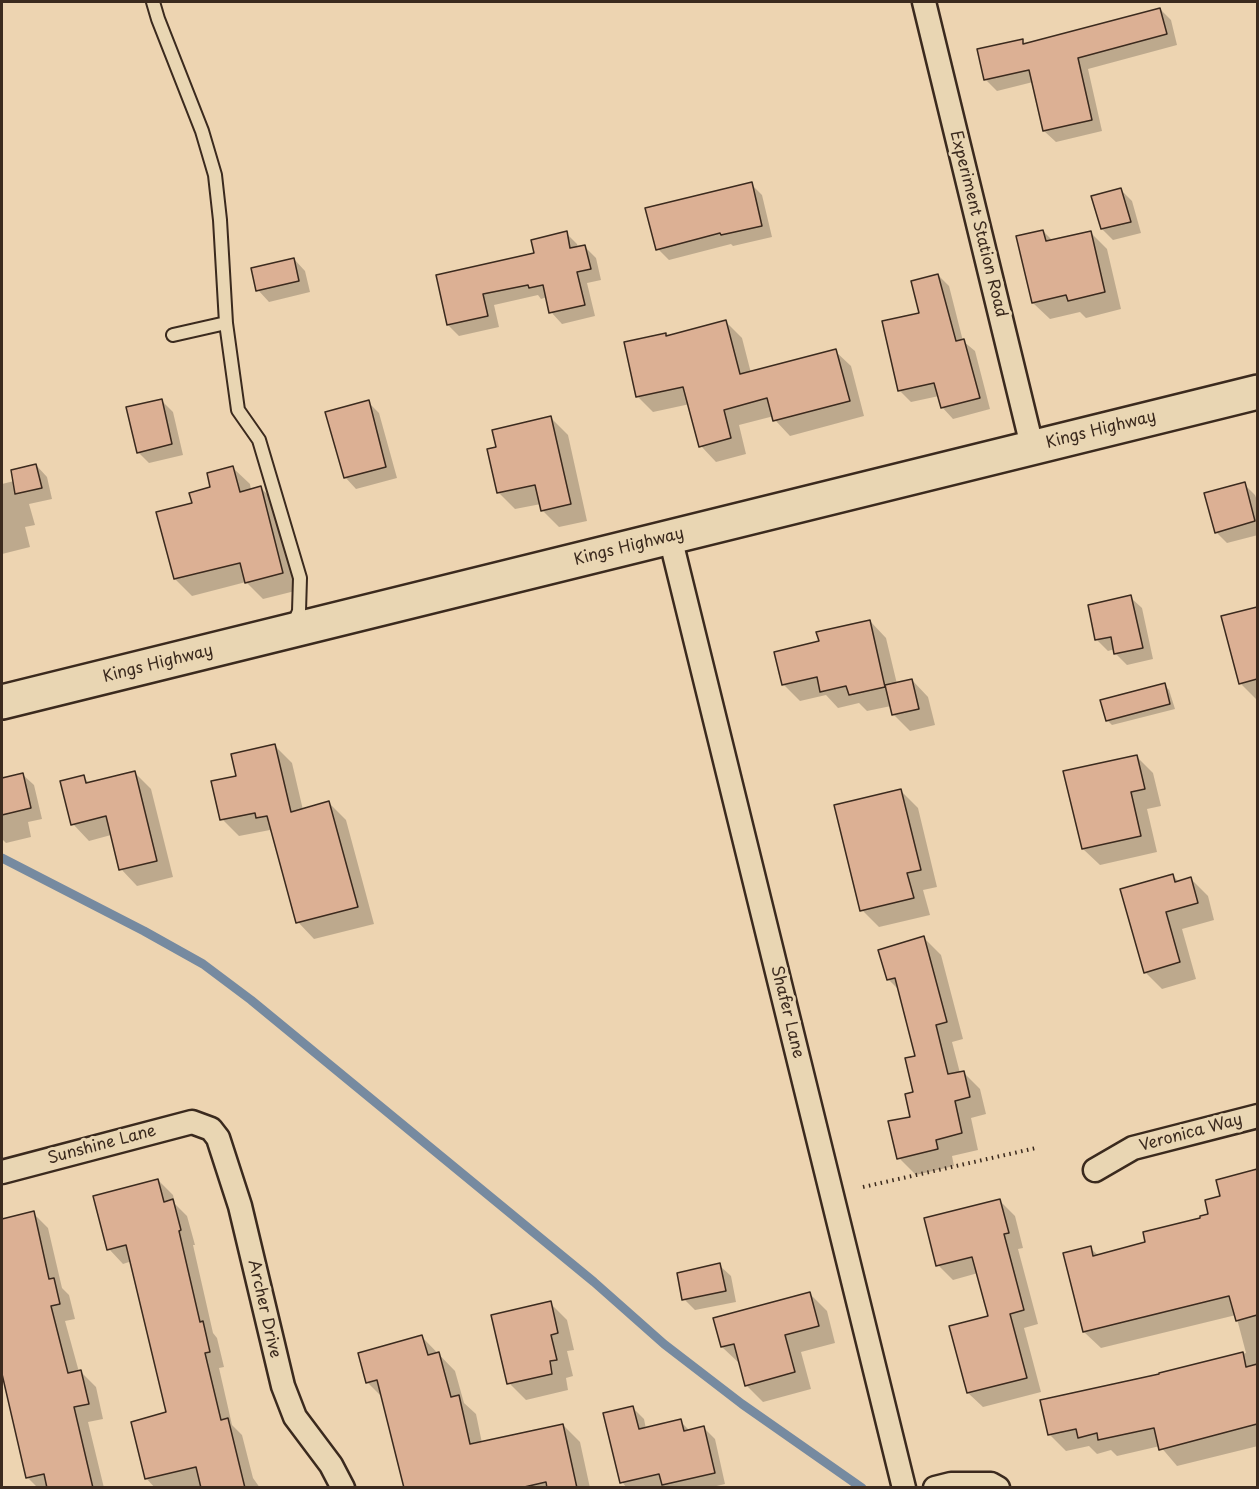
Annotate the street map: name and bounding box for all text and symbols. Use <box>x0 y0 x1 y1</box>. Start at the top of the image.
street label: Experiment Station Road <box>945 129 1011 319</box>
street label: Kings Highway <box>1044 407 1158 453</box>
street label: Kings Highway <box>572 524 686 570</box>
street label: Kings Highway <box>101 641 215 687</box>
street label: Shafer Lane <box>766 964 808 1060</box>
street label: Veronica Way <box>1137 1110 1245 1156</box>
street label: Sunshine Lane <box>46 1121 158 1169</box>
street label: Archer Drive <box>243 1258 285 1360</box>

